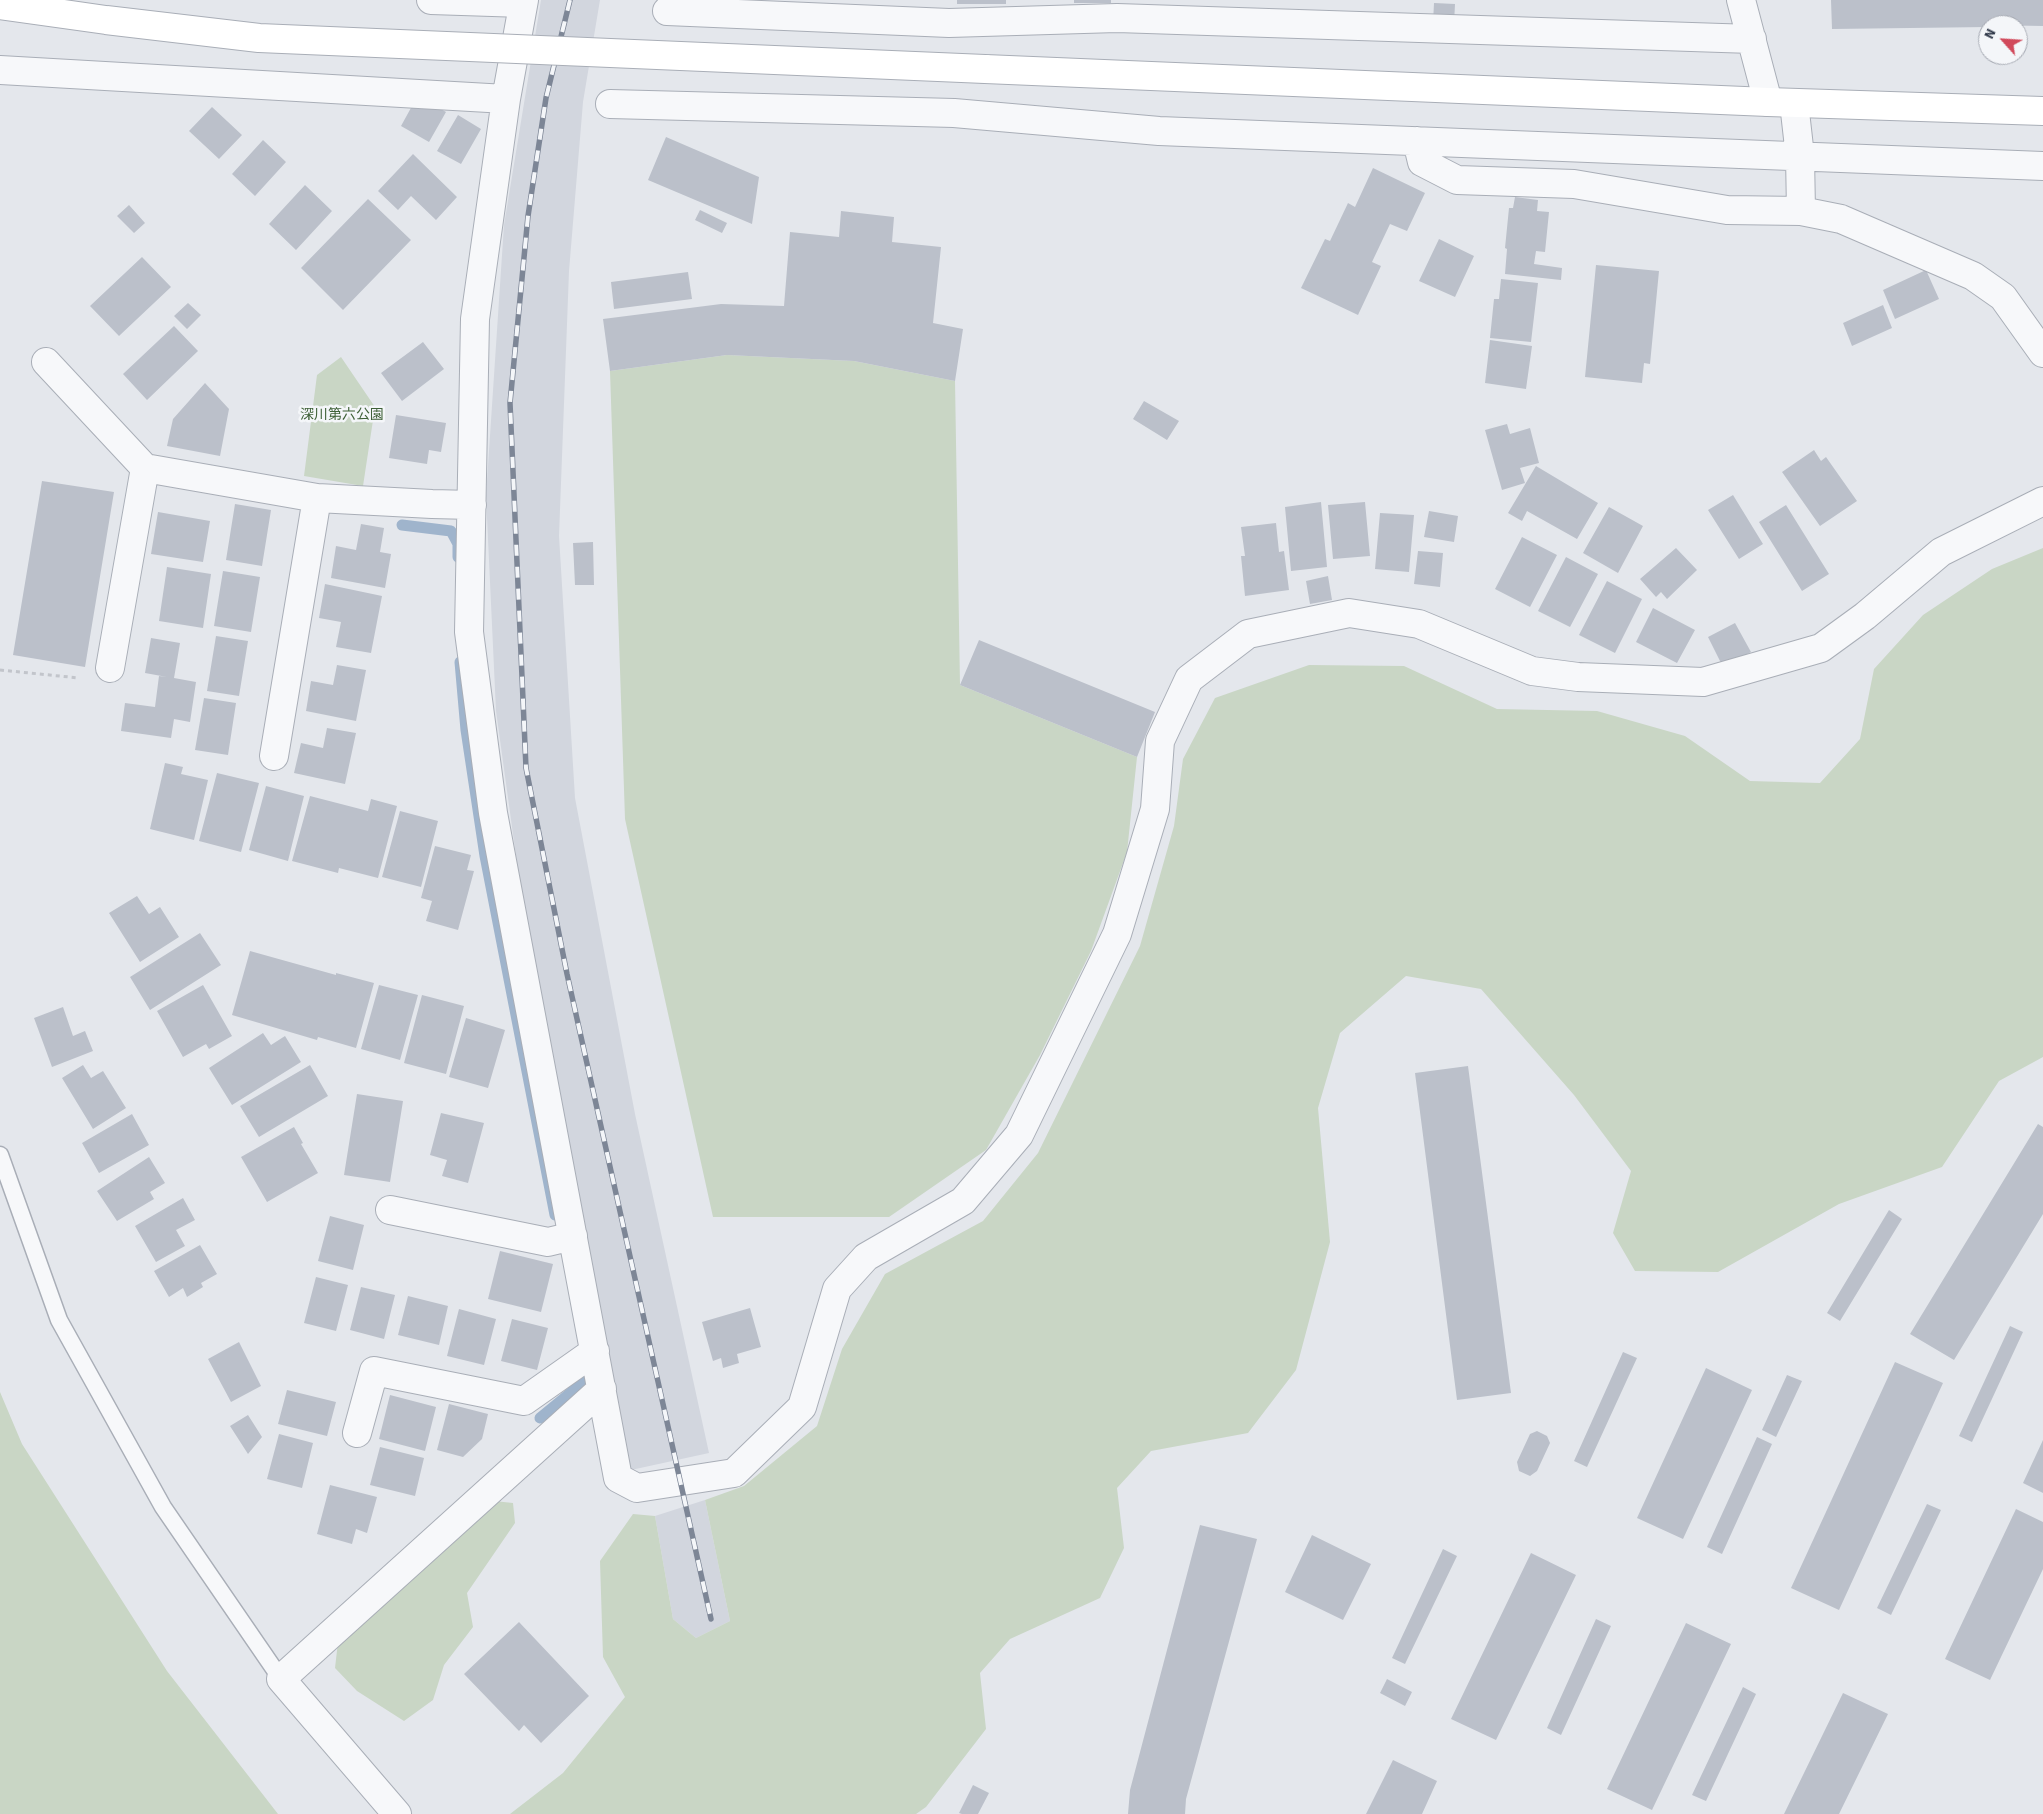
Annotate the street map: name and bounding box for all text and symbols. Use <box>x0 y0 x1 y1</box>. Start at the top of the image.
north arrow <box>1978 15 2028 65</box>
text: N <box>1979 25 2001 42</box>
park label: 深川第六公園 <box>300 408 384 424</box>

